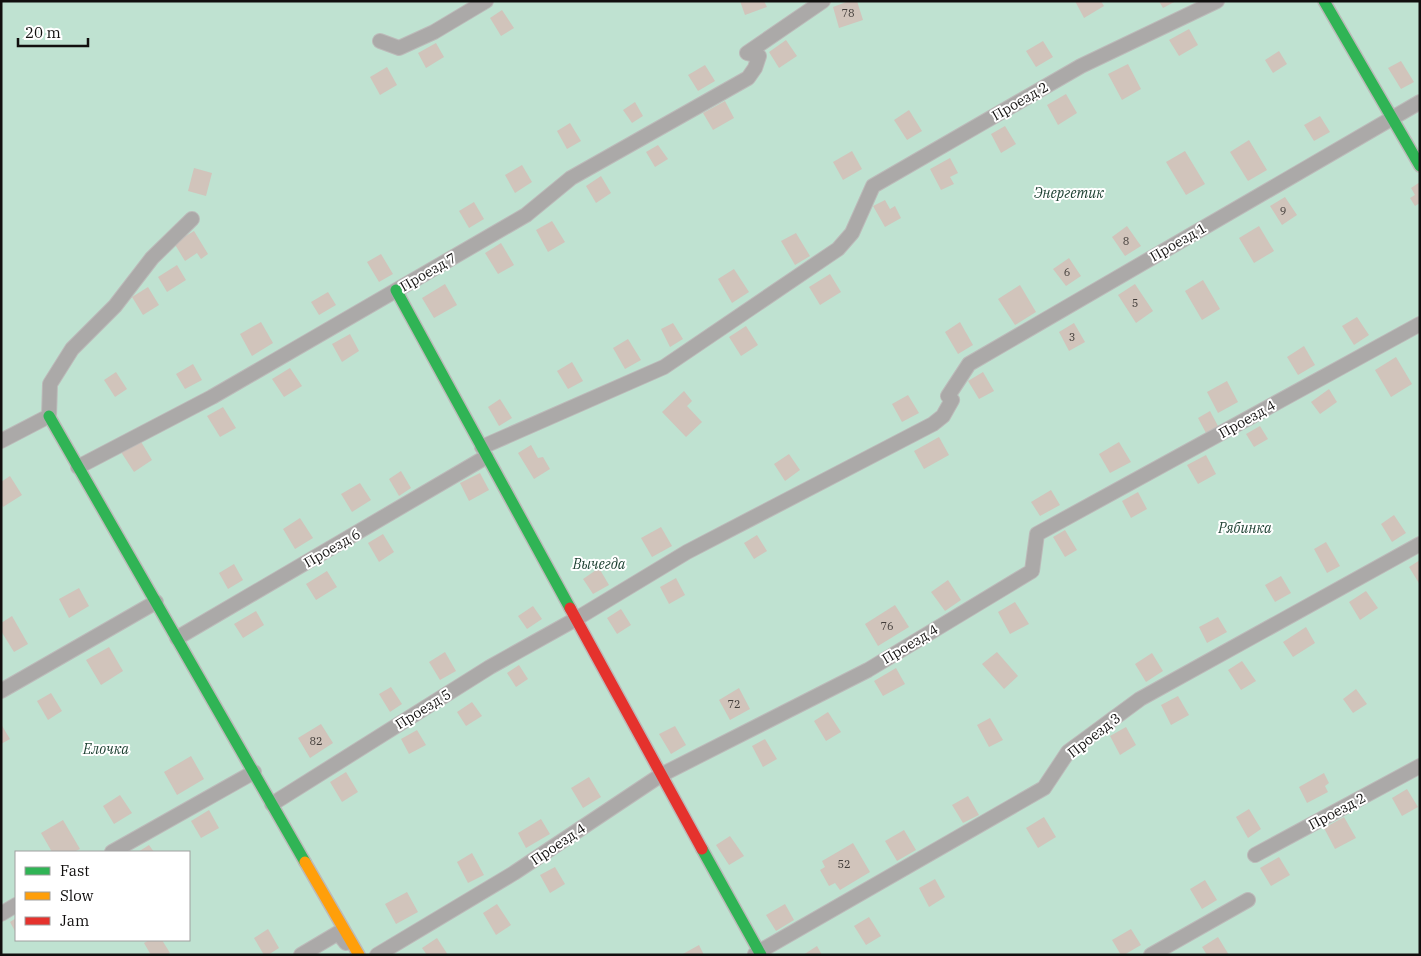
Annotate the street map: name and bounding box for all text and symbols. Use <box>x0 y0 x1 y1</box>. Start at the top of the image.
house number: 78 <box>841 6 855 20</box>
scale bar <box>18 15 88 47</box>
text: 20 m <box>25 23 61 42</box>
street label: Проезд 2 <box>988 78 1052 124</box>
park label: Энергетик <box>1034 184 1104 202</box>
house number: 9 <box>1280 204 1286 218</box>
street label: Проезд 1 <box>1146 219 1210 265</box>
house number: 8 <box>1123 234 1129 248</box>
street label: Проезд 7 <box>396 249 460 295</box>
house number: 6 <box>1064 265 1070 279</box>
house number: 5 <box>1132 296 1138 310</box>
house number: 3 <box>1069 330 1075 344</box>
street label: Проезд 4 <box>1215 396 1279 442</box>
park label: Рябинка <box>1217 519 1272 537</box>
street label: Проезд 6 <box>300 525 364 571</box>
park label: Вычегда <box>572 555 626 573</box>
house number: 76 <box>880 619 894 633</box>
street label: Проезд 4 <box>879 620 941 668</box>
street label: Проезд 5 <box>392 685 454 733</box>
house number: 72 <box>727 697 741 711</box>
street label: Проезд 3 <box>1064 709 1124 761</box>
house number: 82 <box>309 734 323 748</box>
park label: Елочка <box>82 740 129 758</box>
street label: Проезд 2 <box>1305 788 1369 834</box>
street label: Проезд 4 <box>527 819 589 869</box>
legend <box>15 851 190 941</box>
house number: 52 <box>837 857 851 871</box>
text: Fast <box>60 861 90 880</box>
text: Slow <box>60 886 94 905</box>
text: Jam <box>60 911 89 930</box>

